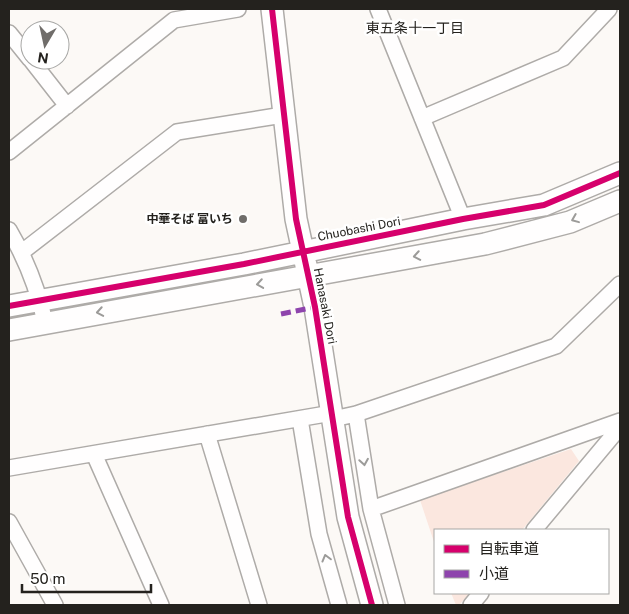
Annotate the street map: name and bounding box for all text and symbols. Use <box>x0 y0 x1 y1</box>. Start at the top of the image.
north arrow <box>20 20 70 70</box>
district label: 東五条十一丁目 <box>366 20 464 36</box>
text: N <box>36 49 50 67</box>
place label: 中華そば 富いち <box>146 212 233 226</box>
marker: 中華そば 富いち <box>237 213 249 225</box>
one-way arrow <box>571 213 580 224</box>
street label: Chuobashi Dori <box>316 214 402 244</box>
one-way arrow <box>413 251 422 261</box>
street label: Hanasaki Dori <box>311 267 339 345</box>
one-way arrow <box>256 278 264 289</box>
one-way arrow <box>96 307 104 317</box>
one-way arrow <box>358 458 368 467</box>
legend <box>434 529 609 594</box>
text: 自転車道 <box>479 540 539 557</box>
one-way arrow <box>321 554 332 563</box>
scale bar <box>22 562 151 594</box>
text: 小道 <box>479 565 509 582</box>
text: 50 m <box>30 570 65 587</box>

